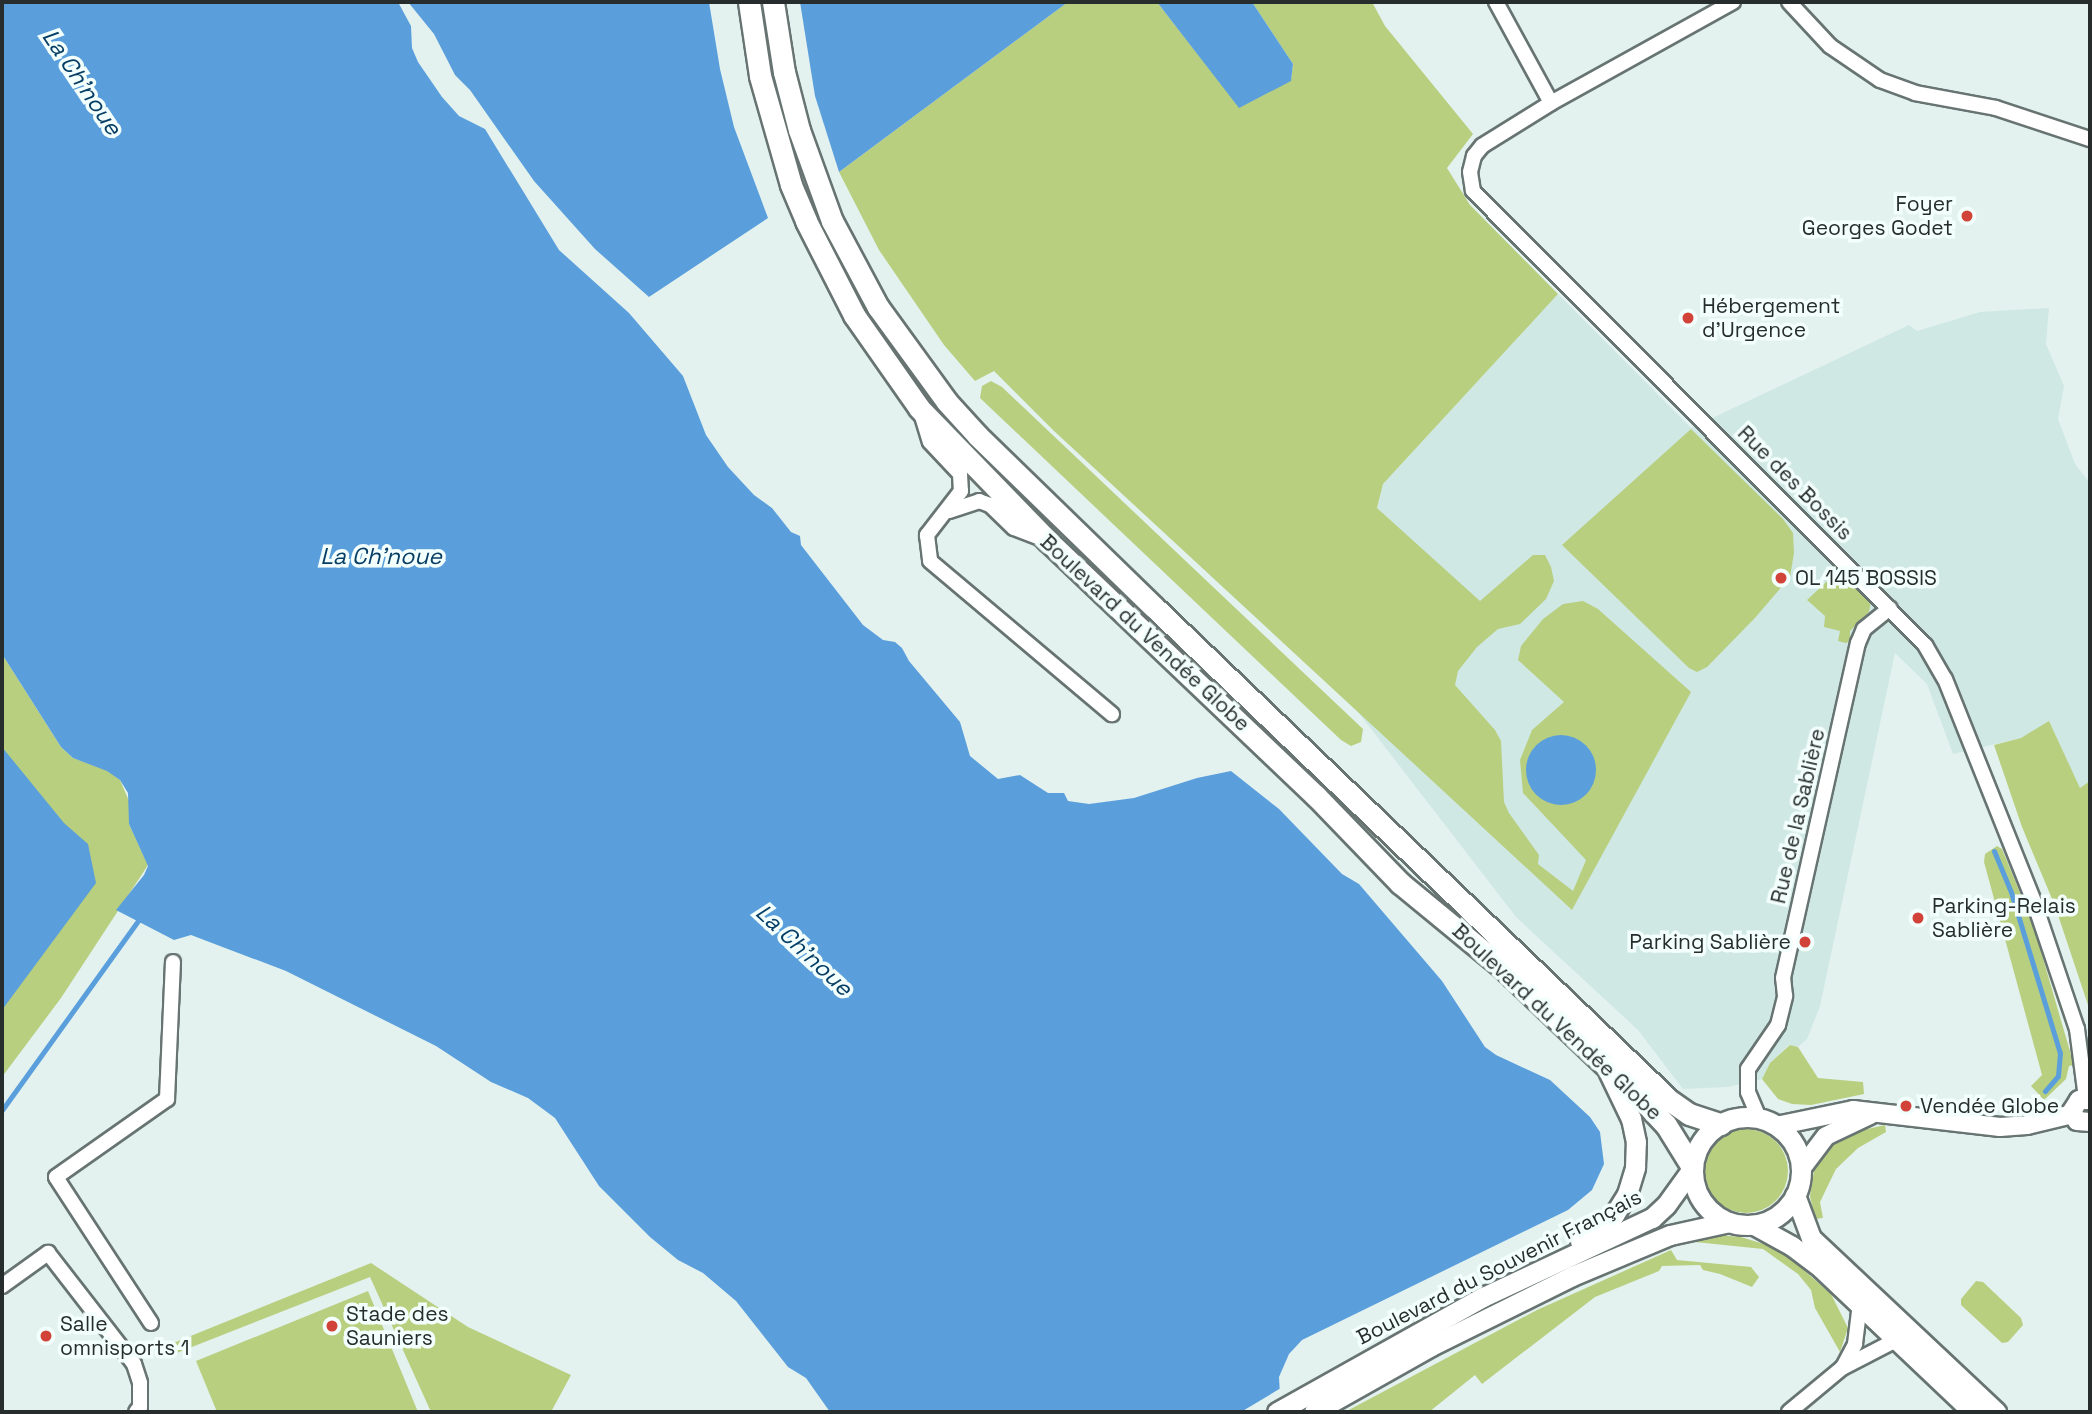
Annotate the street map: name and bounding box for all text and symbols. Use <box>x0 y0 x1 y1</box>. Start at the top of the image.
water label: La Ch'noue <box>37 24 127 140</box>
place label: Foyer Georges Godet <box>1802 191 1953 241</box>
marker: Foyer Georges Godet <box>1959 208 1975 224</box>
place label: Hébergement d'Urgence <box>1702 293 1840 343</box>
marker: Hébergement d'Urgence <box>1680 310 1696 326</box>
street label: Rue des Bossis <box>1733 421 1857 545</box>
street label: Boulevard du Vendée Globe <box>1035 529 1255 737</box>
water label: La Ch'noue <box>320 542 442 570</box>
place label: OL 145 BOSSIS <box>1795 565 1937 591</box>
marker: OL 145 BOSSIS <box>1773 570 1789 586</box>
street label: Rue de la Sablière <box>1766 726 1830 906</box>
place label: Parking-Relais Sablière <box>1932 893 2076 943</box>
water label: La Ch'noue <box>750 898 858 1002</box>
marker: Parking-Relais Sablière <box>1910 910 1926 926</box>
street label: Boulevard du Vendée Globe <box>1447 918 1667 1126</box>
place label: Parking Sablière <box>1629 929 1791 955</box>
marker: Parking Sablière <box>1797 934 1813 950</box>
place label: Vendée Globe <box>1920 1093 2059 1119</box>
marker: Vendée Globe <box>1898 1098 1914 1114</box>
street label: Boulevard du Souvenir Français <box>1352 1184 1646 1350</box>
place label: Stade des Sauniers <box>346 1301 449 1351</box>
place label: Salle omnisports 1 <box>60 1311 189 1361</box>
marker: Stade des Sauniers <box>324 1318 340 1334</box>
marker: Salle omnisports 1 <box>38 1328 54 1344</box>

